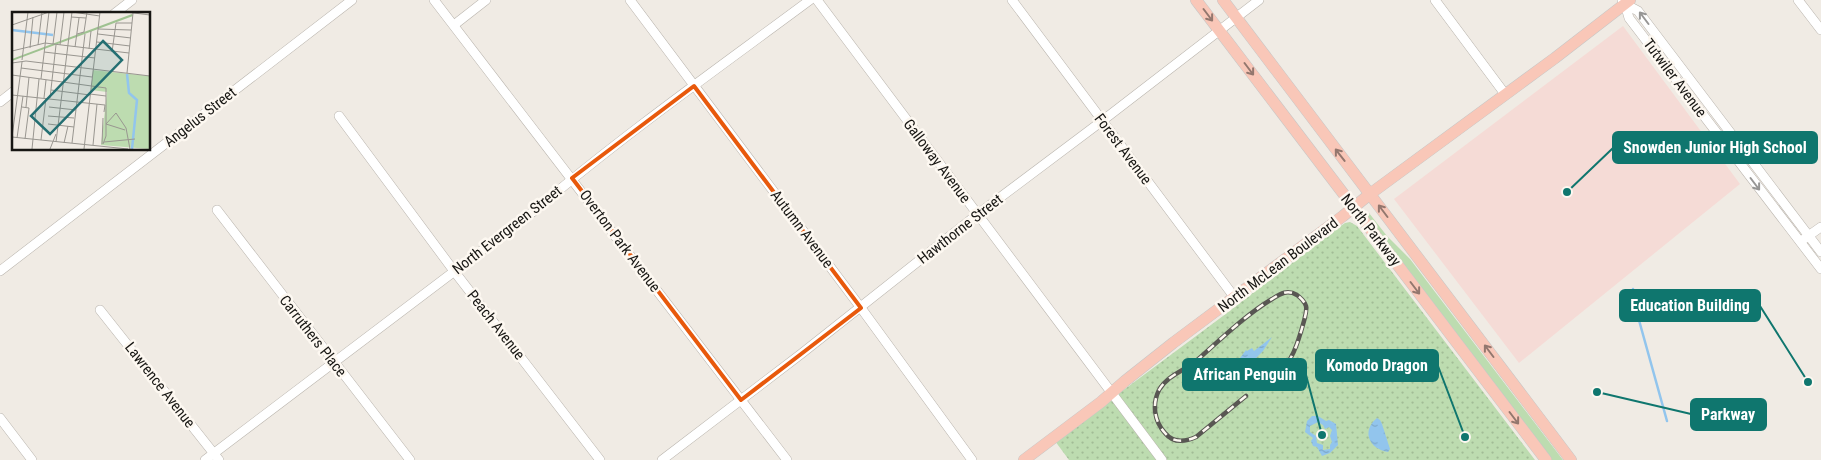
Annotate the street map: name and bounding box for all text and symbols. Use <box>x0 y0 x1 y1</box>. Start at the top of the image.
one-way arrow <box>1203 8 1213 22</box>
one-way arrow <box>1639 11 1649 25</box>
inset map <box>12 12 150 150</box>
street label: Tutwiler Avenue <box>1640 35 1710 121</box>
one-way arrow <box>1243 62 1254 75</box>
street label: Angelus Street <box>160 83 240 151</box>
street label: Forest Avenue <box>1091 110 1155 188</box>
street label: Galloway Avenue <box>900 116 974 206</box>
callout: Snowden Junior High School <box>1613 132 1817 163</box>
text: Snowden Junior High School <box>1623 138 1807 157</box>
one-way arrow <box>1335 149 1346 162</box>
one-way arrow <box>1750 177 1761 190</box>
street label: North Evergreen Street <box>449 182 565 278</box>
street label: Overton Park Avenue <box>576 186 664 296</box>
street label: Autumn Avenue <box>767 187 837 271</box>
street label: Hawthorne Street <box>914 190 1006 268</box>
street label: North Parkway <box>1337 190 1405 270</box>
one-way arrow <box>1377 205 1388 218</box>
street label: North McLean Boulevard <box>1214 214 1342 316</box>
one-way arrow <box>1410 281 1421 294</box>
street label: Peach Avenue <box>463 287 529 363</box>
callout: Education Building <box>1620 290 1760 321</box>
street label: Carruthers Place <box>276 292 350 380</box>
text: Education Building <box>1630 296 1750 315</box>
street label: Lawrence Avenue <box>121 339 199 431</box>
one-way arrow <box>1484 344 1494 358</box>
callout: Komodo Dragon <box>1316 350 1438 381</box>
text: Komodo Dragon <box>1326 356 1428 375</box>
callout: African Penguin <box>1183 359 1306 390</box>
text: African Penguin <box>1194 365 1297 384</box>
callout: Parkway <box>1691 399 1766 430</box>
text: Parkway <box>1701 405 1755 424</box>
one-way arrow <box>1508 411 1519 424</box>

